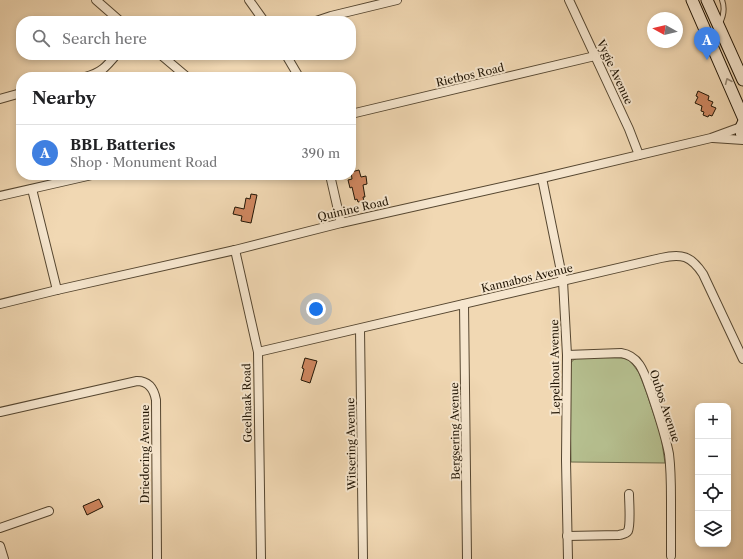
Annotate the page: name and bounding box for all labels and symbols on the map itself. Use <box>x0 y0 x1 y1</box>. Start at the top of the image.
north arrow <box>647 12 683 48</box>
pin: A <box>694 27 720 60</box>
street label: Vygie Avenue <box>593 36 636 107</box>
street label: Rietbos Road <box>434 60 506 90</box>
one-way arrow <box>724 78 732 85</box>
street label: Quinine Road <box>316 194 390 224</box>
street label: Kannabos Avenue <box>480 261 574 295</box>
your location <box>306 299 326 319</box>
street label: Lepelhout Avenue <box>547 319 563 415</box>
street label: Geelhaak Road <box>239 363 255 443</box>
street label: Oubos Avenue <box>647 368 683 444</box>
street label: Bergsering Avenue <box>447 382 463 480</box>
street label: Witsering Avenue <box>343 398 359 491</box>
street label: Driedoring Avenue <box>138 405 152 503</box>

